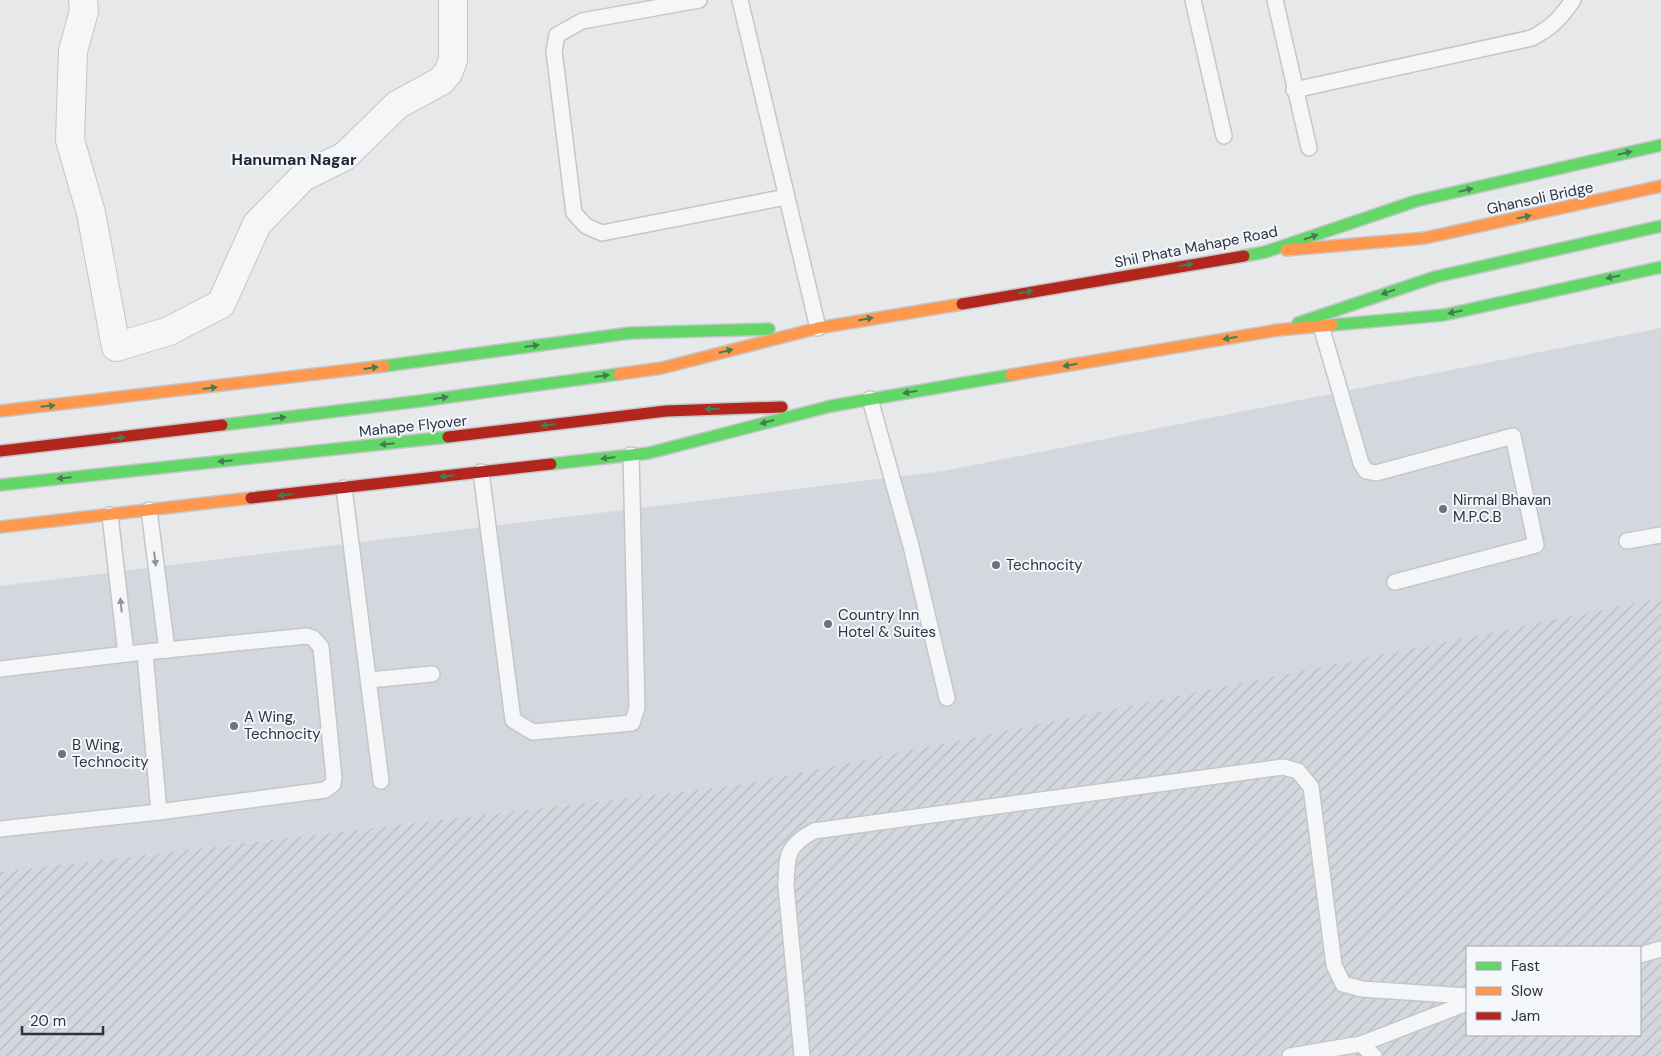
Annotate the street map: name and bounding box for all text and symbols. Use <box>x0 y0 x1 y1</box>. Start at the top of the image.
district label: Hanuman Nagar <box>231 149 357 170</box>
one-way arrow <box>1617 149 1632 157</box>
street label: Ghansoli Bridge <box>1485 177 1595 219</box>
one-way arrow <box>1459 186 1474 194</box>
one-way arrow <box>1516 212 1532 220</box>
street label: Shil Phata Mahape Road <box>1113 221 1279 273</box>
one-way arrow <box>1304 232 1319 240</box>
one-way arrow <box>1179 261 1195 269</box>
one-way arrow <box>1605 274 1621 282</box>
one-way arrow <box>1018 288 1034 296</box>
one-way arrow <box>1381 289 1396 297</box>
one-way arrow <box>1447 308 1462 316</box>
one-way arrow <box>858 315 874 323</box>
one-way arrow <box>1222 334 1238 342</box>
one-way arrow <box>525 342 541 350</box>
one-way arrow <box>718 347 733 355</box>
one-way arrow <box>1062 361 1078 369</box>
one-way arrow <box>364 364 380 372</box>
one-way arrow <box>594 372 610 380</box>
one-way arrow <box>202 384 218 392</box>
one-way arrow <box>901 389 917 397</box>
one-way arrow <box>433 394 449 402</box>
one-way arrow <box>41 402 57 410</box>
one-way arrow <box>704 405 720 413</box>
street label: Mahape Flyover <box>358 410 468 442</box>
one-way arrow <box>272 414 288 422</box>
one-way arrow <box>759 419 774 427</box>
one-way arrow <box>540 421 556 429</box>
one-way arrow <box>110 433 126 441</box>
one-way arrow <box>379 440 395 448</box>
one-way arrow <box>600 454 616 462</box>
one-way arrow <box>217 457 233 465</box>
one-way arrow <box>439 472 455 480</box>
one-way arrow <box>55 474 71 482</box>
place label: Nirmal Bhavan M.P.C.B <box>1453 490 1551 527</box>
one-way arrow <box>277 491 293 499</box>
marker: Nirmal Bhavan M.P.C.B <box>1437 503 1449 515</box>
one-way arrow <box>151 551 159 567</box>
place label: Technocity <box>1006 555 1083 575</box>
marker: Technocity <box>990 559 1002 571</box>
one-way arrow <box>117 597 125 613</box>
place label: Country Inn Hotel & Suites <box>838 605 936 642</box>
marker: Country Inn Hotel & Suites <box>822 618 834 630</box>
place label: A Wing, Technocity <box>244 707 321 744</box>
marker: A Wing, Technocity <box>228 720 240 732</box>
place label: B Wing, Technocity <box>72 735 149 772</box>
marker: B Wing, Technocity <box>56 748 68 760</box>
legend <box>1466 946 1641 1036</box>
text: Fast <box>1511 956 1540 976</box>
text: Slow <box>1511 981 1544 1001</box>
scale bar <box>22 1004 104 1036</box>
text: Jam <box>1511 1006 1540 1026</box>
text: 20 m <box>30 1011 66 1031</box>

